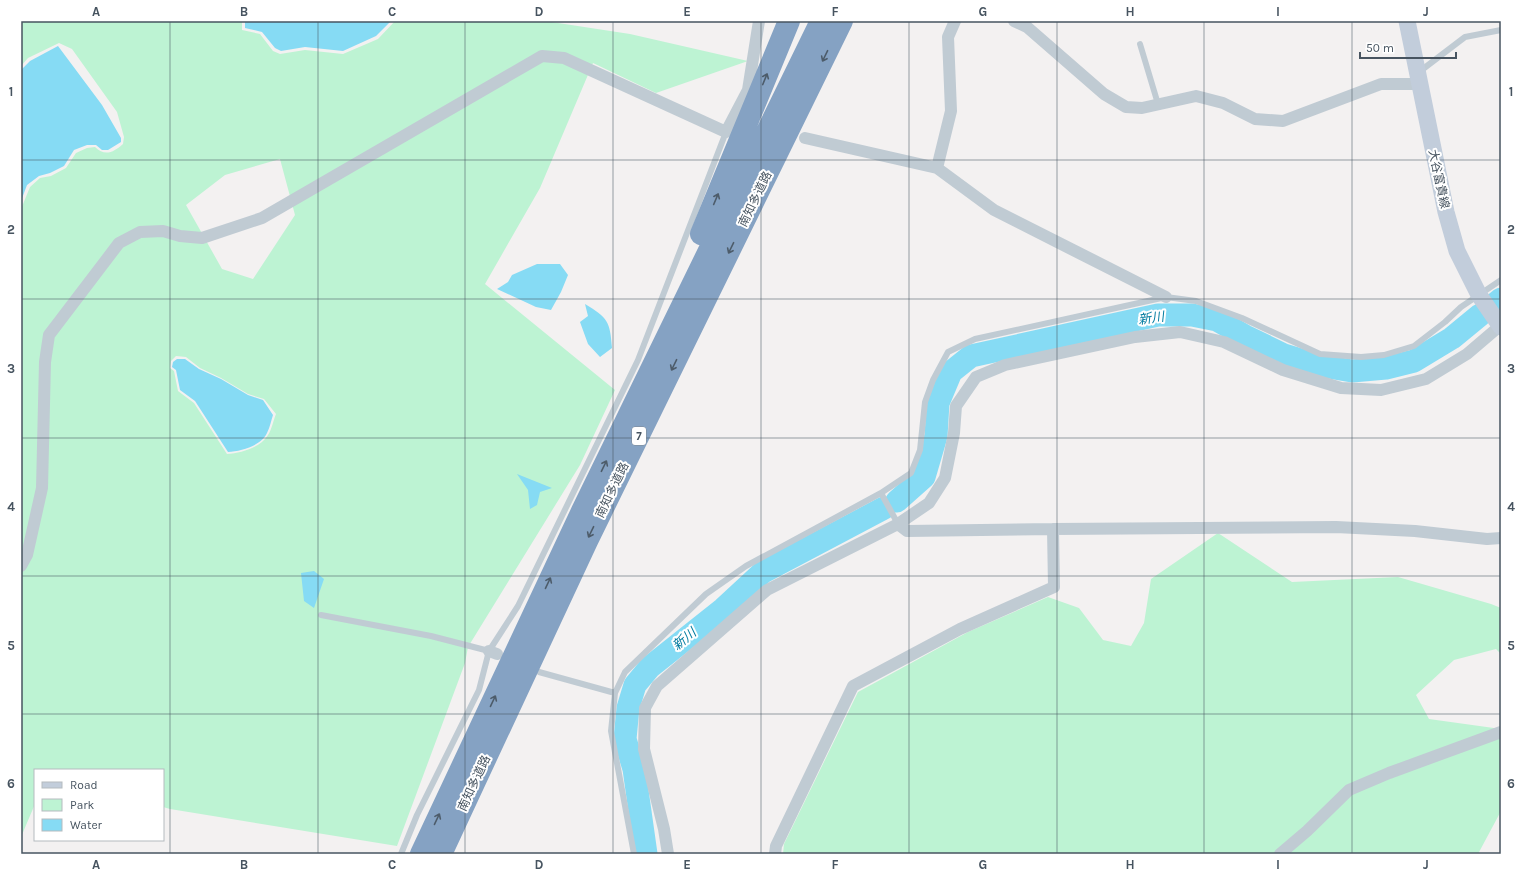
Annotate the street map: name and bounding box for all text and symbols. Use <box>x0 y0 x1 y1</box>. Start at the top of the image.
text: A <box>92 4 100 19</box>
text: B <box>240 4 248 19</box>
text: C <box>388 4 396 19</box>
text: D <box>535 4 544 19</box>
text: E <box>683 4 691 19</box>
text: F <box>831 4 839 19</box>
text: G <box>979 4 987 19</box>
text: H <box>1125 4 1135 19</box>
text: I <box>1276 4 1280 19</box>
text: J <box>1423 4 1429 19</box>
scale bar <box>1360 34 1456 60</box>
text: 50 m <box>1366 41 1394 55</box>
one-way arrow <box>821 50 828 62</box>
one-way arrow <box>762 73 770 85</box>
text: 1 <box>9 84 13 99</box>
text: 1 <box>1509 84 1513 99</box>
street label: 大谷富貴線 <box>1426 148 1452 210</box>
street label: 南知多道路 <box>736 169 774 229</box>
one-way arrow <box>713 193 720 205</box>
text: 2 <box>7 222 15 237</box>
text: 2 <box>1507 222 1515 237</box>
one-way arrow <box>727 242 734 254</box>
water label: 新川 <box>1137 308 1167 327</box>
one-way arrow <box>669 359 677 371</box>
text: 3 <box>7 361 15 376</box>
text: 3 <box>1507 361 1515 376</box>
road number: 7 <box>632 427 646 445</box>
street label: 南知多道路 <box>593 460 631 520</box>
one-way arrow <box>601 460 608 472</box>
text: 4 <box>7 499 15 514</box>
text: 4 <box>1507 499 1515 514</box>
one-way arrow <box>587 525 594 537</box>
one-way arrow <box>545 578 552 590</box>
water label: 新川 <box>669 624 700 653</box>
text: 5 <box>7 638 15 653</box>
text: 5 <box>1507 638 1515 653</box>
one-way arrow <box>490 695 497 707</box>
street label: 南知多道路 <box>455 753 493 813</box>
legend <box>34 769 164 841</box>
text: 6 <box>7 776 15 791</box>
text: 6 <box>1507 776 1515 791</box>
text: Road <box>70 778 98 792</box>
text: Park <box>70 798 95 812</box>
one-way arrow <box>434 813 441 825</box>
text: Water <box>70 818 103 832</box>
text: A <box>92 857 100 872</box>
text: B <box>240 857 248 872</box>
text: C <box>388 857 396 872</box>
text: D <box>535 857 544 872</box>
text: E <box>683 857 691 872</box>
text: F <box>831 857 839 872</box>
text: G <box>979 857 987 872</box>
text: H <box>1125 857 1135 872</box>
text: I <box>1276 857 1280 872</box>
text: J <box>1423 857 1429 872</box>

